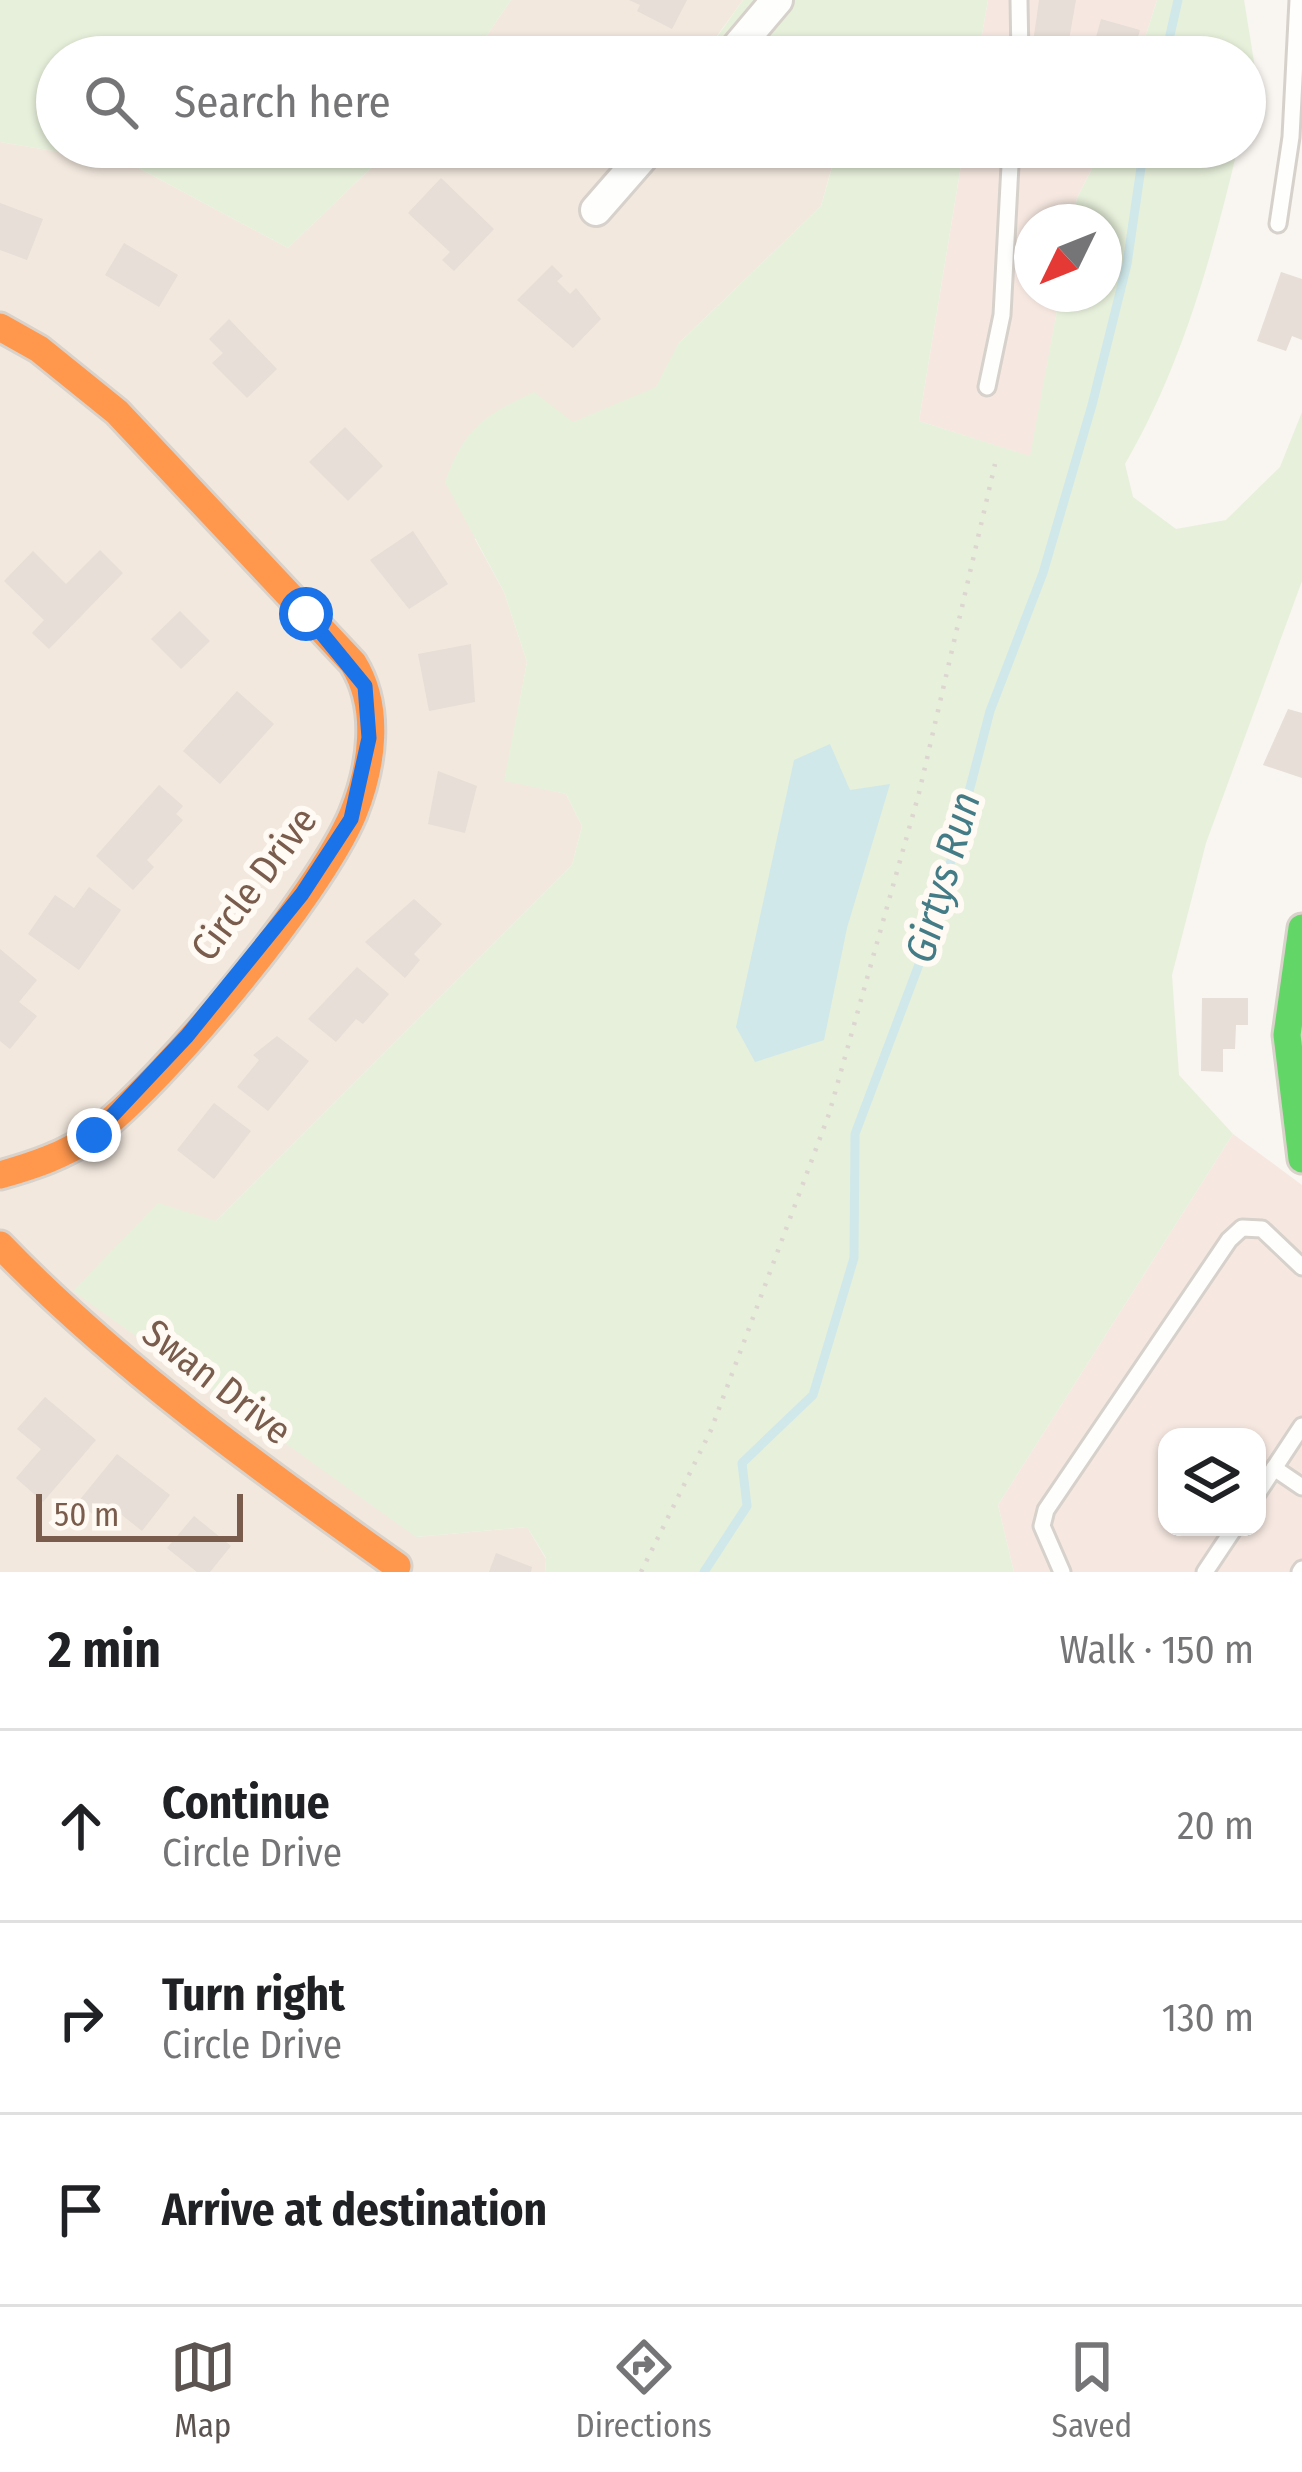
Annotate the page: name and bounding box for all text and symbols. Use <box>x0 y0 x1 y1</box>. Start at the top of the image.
search box <box>36 36 1266 168</box>
icon: search <box>78 69 144 135</box>
text: Search here <box>174 75 391 129</box>
north arrow <box>1014 204 1122 312</box>
route start <box>279 587 333 641</box>
water label: Girtys Run <box>895 786 991 968</box>
street label: Circle Drive <box>181 798 327 970</box>
route end <box>67 1108 121 1162</box>
street label: Swan Drive <box>134 1310 300 1454</box>
map controls <box>1158 1428 1266 1536</box>
button: layers <box>1158 1428 1266 1536</box>
scale bar <box>36 1488 243 1541</box>
text: 50 m <box>54 1495 119 1535</box>
text: 2 min <box>48 1619 161 1681</box>
text: Walk · 150 m <box>1060 1627 1254 1673</box>
text: Continue <box>162 1776 330 1830</box>
icon: ahead <box>48 1793 114 1859</box>
text: 20 m <box>1177 1803 1254 1849</box>
text: Circle Drive <box>162 1830 342 1876</box>
text: Turn right <box>162 1968 345 2022</box>
icon: right <box>48 1985 114 2051</box>
text: 130 m <box>1162 1995 1254 2041</box>
text: Circle Drive <box>162 2022 342 2068</box>
icon: arrive <box>48 2177 114 2243</box>
text: Arrive at destination <box>162 2183 547 2237</box>
tab: Map <box>170 2334 236 2446</box>
tab: Directions <box>575 2334 712 2446</box>
tab: Saved <box>1052 2334 1132 2446</box>

